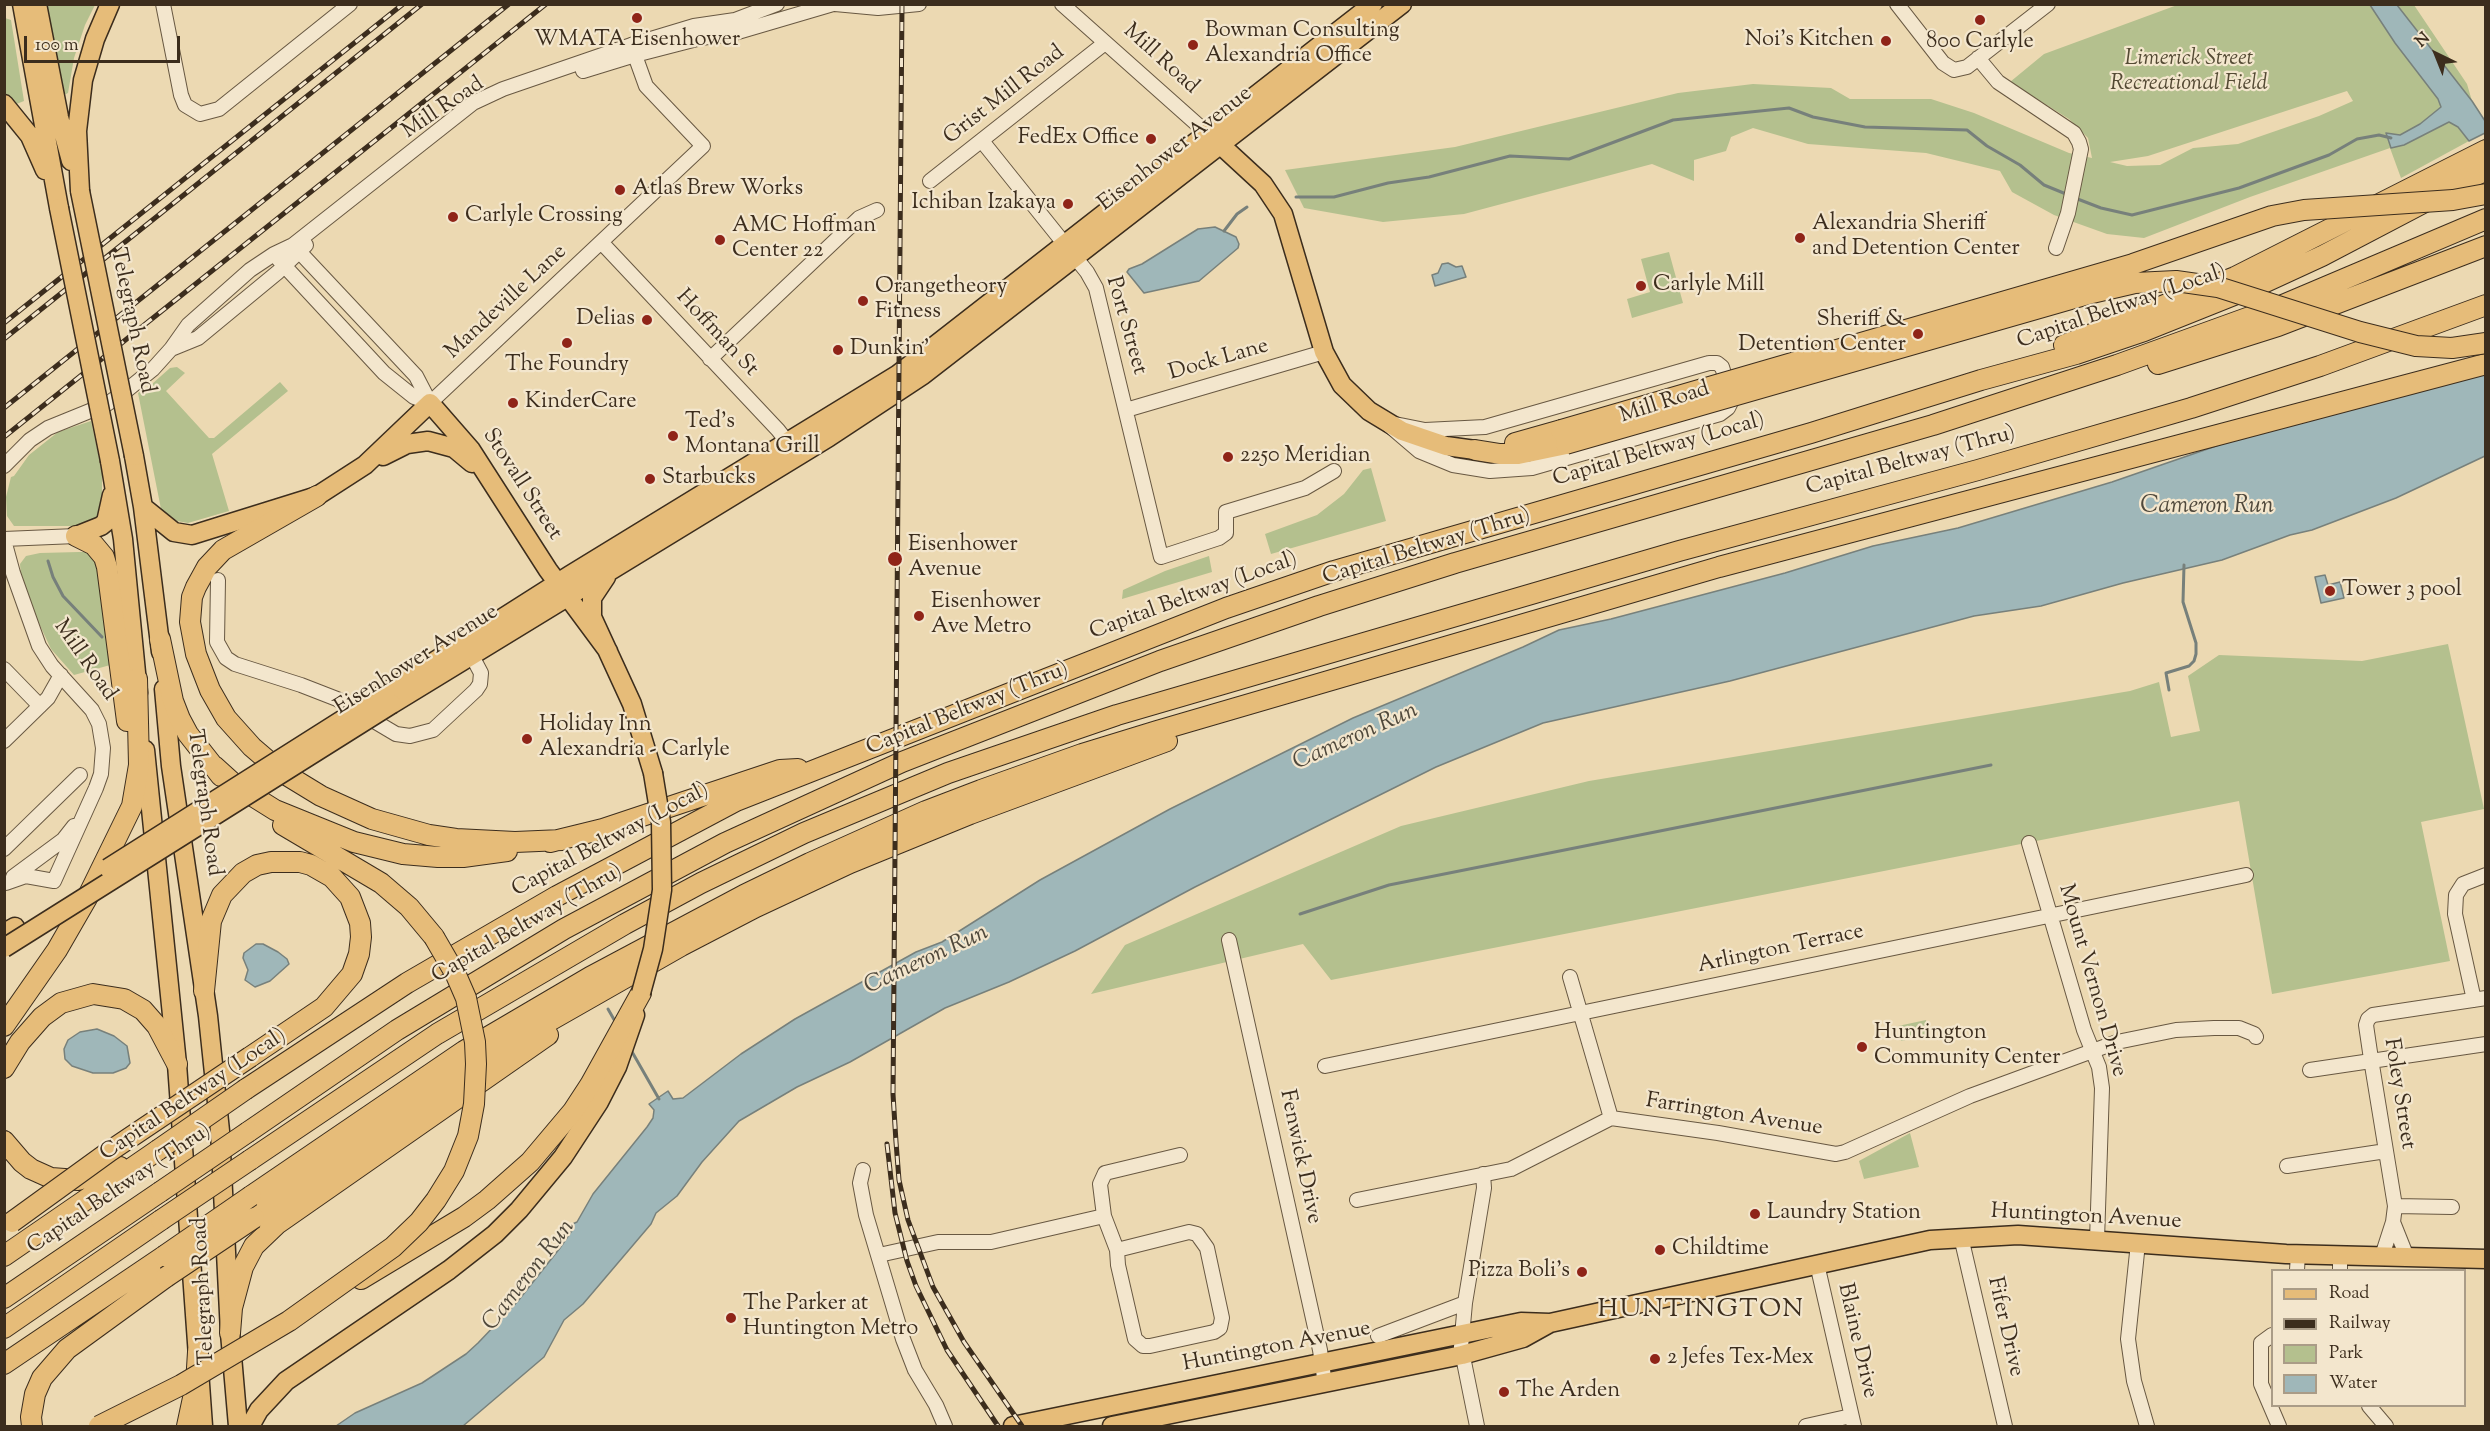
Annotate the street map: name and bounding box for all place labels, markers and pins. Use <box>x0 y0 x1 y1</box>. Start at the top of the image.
marker: WMATA Eisenhower <box>630 11 644 25</box>
marker: 800 Carlyle <box>1973 13 1987 27</box>
place label: Bowman Consulting Alexandria Office <box>1205 19 1399 70</box>
place label: WMATA Eisenhower <box>534 28 740 54</box>
place label: Noi's Kitchen <box>1745 28 1874 54</box>
place label: 800 Carlyle <box>1926 30 2034 56</box>
marker: Noi's Kitchen <box>1879 34 1893 48</box>
marker: Bowman Consulting Alexandria Office <box>1186 38 1200 52</box>
place label: FedEx Office <box>1018 126 1139 152</box>
marker: FedEx Office <box>1144 132 1158 146</box>
place label: Atlas Brew Works <box>632 177 803 203</box>
marker: Atlas Brew Works <box>613 183 627 197</box>
place label: Ichiban Izakaya <box>912 191 1056 217</box>
marker: Ichiban Izakaya <box>1061 197 1075 211</box>
place label: Carlyle Crossing <box>465 204 623 230</box>
marker: Carlyle Crossing <box>446 210 460 224</box>
place label: Alexandria Sheriff and Detention Center <box>1812 212 2020 264</box>
place label: AMC Hoffman Center 22 <box>732 214 876 266</box>
marker: Alexandria Sheriff and Detention Center <box>1793 231 1807 245</box>
marker: AMC Hoffman Center 22 <box>713 233 727 247</box>
place label: Carlyle Mill <box>1653 273 1765 299</box>
place label: Orangetheory Fitness <box>875 275 1007 326</box>
marker: Carlyle Mill <box>1634 279 1648 293</box>
marker: Orangetheory Fitness <box>856 294 870 308</box>
place label: Delias <box>576 307 635 333</box>
place label: Sheriff & Detention Center <box>1738 308 1906 360</box>
marker: Delias <box>640 313 654 327</box>
marker: Sheriff & Detention Center <box>1911 327 1925 341</box>
marker: The Foundry <box>560 336 574 350</box>
place label: Dunkin' <box>850 337 930 363</box>
marker: Dunkin' <box>831 343 845 357</box>
place label: The Foundry <box>505 353 629 379</box>
place label: KinderCare <box>525 390 636 416</box>
marker: KinderCare <box>506 396 520 410</box>
place label: Ted's Montana Grill <box>685 410 820 462</box>
marker: Ted's Montana Grill <box>666 429 680 443</box>
place label: 2250 Meridian <box>1240 444 1371 470</box>
marker: 2250 Meridian <box>1221 450 1235 464</box>
place label: Starbucks <box>662 466 756 492</box>
marker: Starbucks <box>643 472 657 486</box>
place label: Eisenhower Avenue <box>908 533 1018 584</box>
marker: Eisenhower Avenue <box>886 550 904 568</box>
place label: Tower 3 pool <box>2342 578 2462 604</box>
marker: Tower 3 pool <box>2323 584 2337 598</box>
place label: Eisenhower Ave Metro <box>931 590 1041 642</box>
marker: Eisenhower Ave Metro <box>912 609 926 623</box>
place label: Holiday Inn Alexandria - Carlyle <box>539 713 730 764</box>
marker: Holiday Inn Alexandria - Carlyle <box>520 732 534 746</box>
place label: Huntington Community Center <box>1874 1021 2060 1072</box>
marker: Huntington Community Center <box>1855 1040 1869 1054</box>
place label: Laundry Station <box>1767 1201 1921 1227</box>
marker: Laundry Station <box>1748 1207 1762 1221</box>
place label: Childtime <box>1672 1237 1769 1263</box>
marker: Childtime <box>1653 1243 1667 1257</box>
place label: Pizza Boli's <box>1468 1259 1570 1285</box>
marker: Pizza Boli's <box>1575 1265 1589 1279</box>
place label: The Parker at Huntington Metro <box>743 1292 918 1344</box>
marker: The Parker at Huntington Metro <box>724 1311 738 1325</box>
place label: 2 Jefes Tex-Mex <box>1667 1346 1814 1372</box>
marker: 2 Jefes Tex-Mex <box>1648 1352 1662 1366</box>
place label: The Arden <box>1516 1379 1620 1405</box>
marker: The Arden <box>1497 1385 1511 1399</box>

